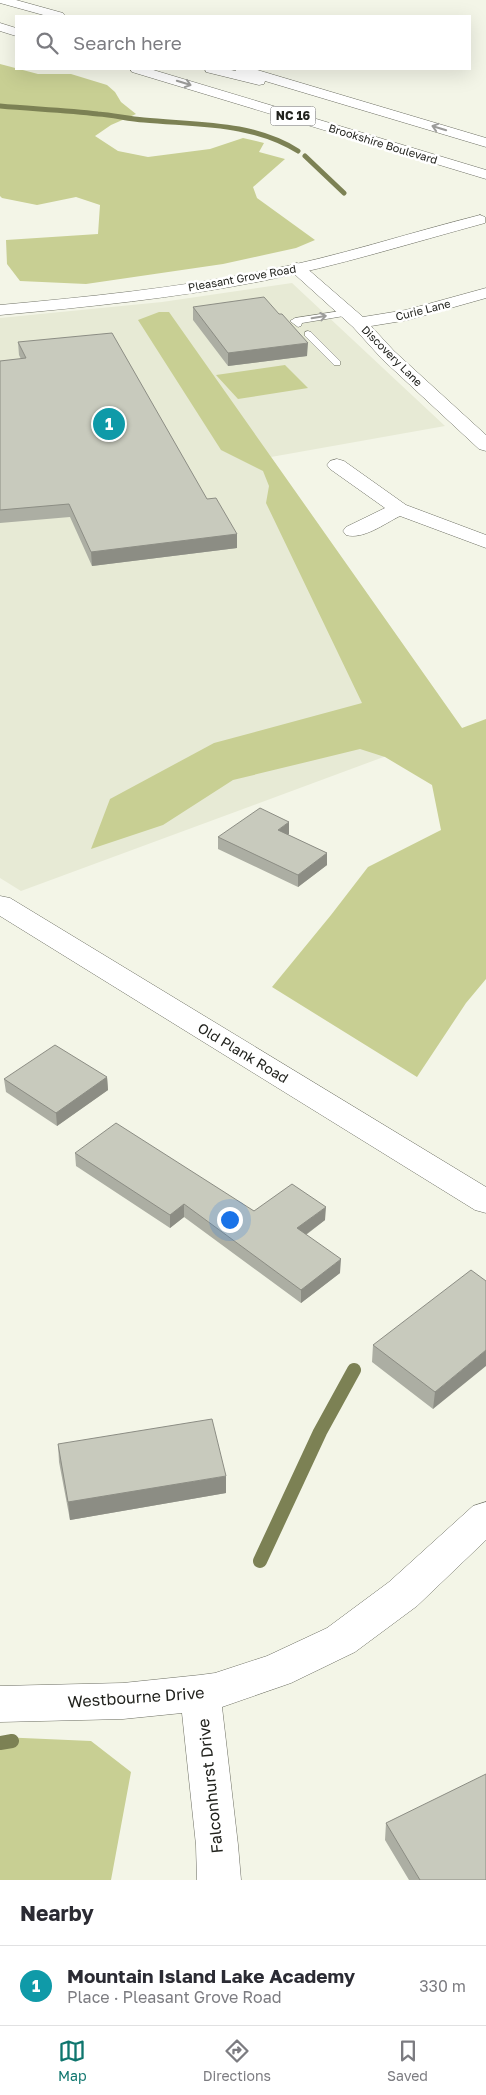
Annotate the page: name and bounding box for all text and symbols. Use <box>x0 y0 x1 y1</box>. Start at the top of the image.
search box <box>15 15 471 70</box>
icon: search <box>33 29 61 57</box>
text: Search here <box>73 31 182 54</box>
one-way arrow <box>176 78 192 88</box>
road number: NC 16 <box>270 106 316 125</box>
street label: Brookshire Boulevard <box>327 121 439 166</box>
one-way arrow <box>432 123 448 133</box>
street label: Pleasant Grove Road <box>187 262 297 293</box>
street label: Curie Lane <box>394 296 452 323</box>
one-way arrow <box>311 312 327 322</box>
street label: Discovery Lane <box>359 323 425 389</box>
pin: 1 <box>93 405 125 443</box>
street label: Old Plank Road <box>195 1019 292 1086</box>
your location <box>217 1207 243 1233</box>
street label: Westbourne Drive <box>67 1682 205 1712</box>
street label: Falconhurst Drive <box>193 1717 227 1855</box>
text: Nearby <box>20 1900 94 1926</box>
text: Mountain Island Lake Academy <box>67 1964 355 1987</box>
text: 1 <box>32 1976 40 1996</box>
text: 330 m <box>419 1976 466 1996</box>
text: Place · Pleasant Grove Road <box>67 1987 282 2007</box>
tab: Map <box>58 2037 87 2084</box>
tab: Directions <box>203 2037 271 2084</box>
tab: Saved <box>387 2037 428 2084</box>

